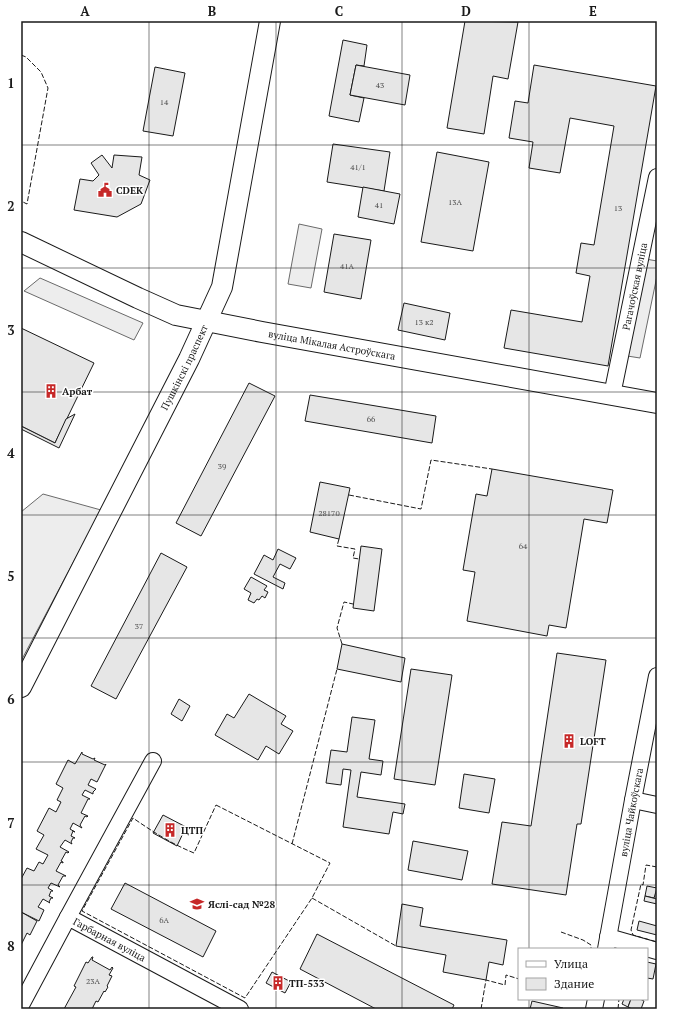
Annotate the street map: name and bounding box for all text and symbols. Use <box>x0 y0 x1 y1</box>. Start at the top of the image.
text: A <box>80 2 90 20</box>
text: B <box>208 2 216 20</box>
text: C <box>335 2 343 20</box>
text: D <box>461 2 471 20</box>
text: E <box>589 2 597 20</box>
text: 1 <box>7 74 15 92</box>
house number: 43 <box>376 80 384 90</box>
house number: 14 <box>160 97 169 107</box>
house number: 41/1 <box>350 162 366 172</box>
public building icon: CDEK <box>97 182 113 198</box>
place label: CDEK <box>116 184 144 197</box>
text: 2 <box>7 197 15 215</box>
house number: 13А <box>448 197 463 207</box>
house number: 41 <box>375 200 383 210</box>
house number: 13 <box>614 203 622 213</box>
street label: Рагачоўская вуліца <box>619 241 650 331</box>
house number: 41А <box>340 261 355 271</box>
house number: 13 к2 <box>414 317 434 327</box>
text: 3 <box>7 321 15 339</box>
street label: Пушкінскі праспект <box>158 322 210 412</box>
street label: вуліца Мікалая Астроўскага <box>267 327 396 362</box>
building icon: Арбат <box>43 383 59 399</box>
place label: Арбат <box>62 385 93 398</box>
house number: 66 <box>367 414 376 424</box>
text: 4 <box>7 444 15 462</box>
house number: 39 <box>218 461 226 471</box>
house number: 28170 <box>318 508 340 518</box>
house number: 64 <box>519 541 528 551</box>
text: 5 <box>7 567 15 585</box>
house number: 37 <box>135 621 143 631</box>
text: 6 <box>7 690 15 708</box>
building icon: LOFT <box>561 733 577 749</box>
place label: LOFT <box>580 735 606 748</box>
street label: вуліца Чайкоўскага <box>616 767 646 858</box>
text: 7 <box>7 814 15 832</box>
building icon: ЦТП <box>162 822 178 838</box>
place label: ЦТП <box>181 824 203 837</box>
school or university icon: Яслі-сад №28 <box>189 896 205 912</box>
place label: Яслі-сад №28 <box>208 898 275 911</box>
street label: Гарбарная вуліца <box>71 915 148 964</box>
house number: 6А <box>159 915 169 925</box>
text: 8 <box>7 937 15 955</box>
legend <box>518 948 648 1000</box>
text: Улица <box>554 956 588 971</box>
building icon: ТП-533 <box>270 975 286 991</box>
house number: 23А <box>86 976 101 986</box>
text: Здание <box>554 976 594 991</box>
place label: ТП-533 <box>289 977 325 990</box>

